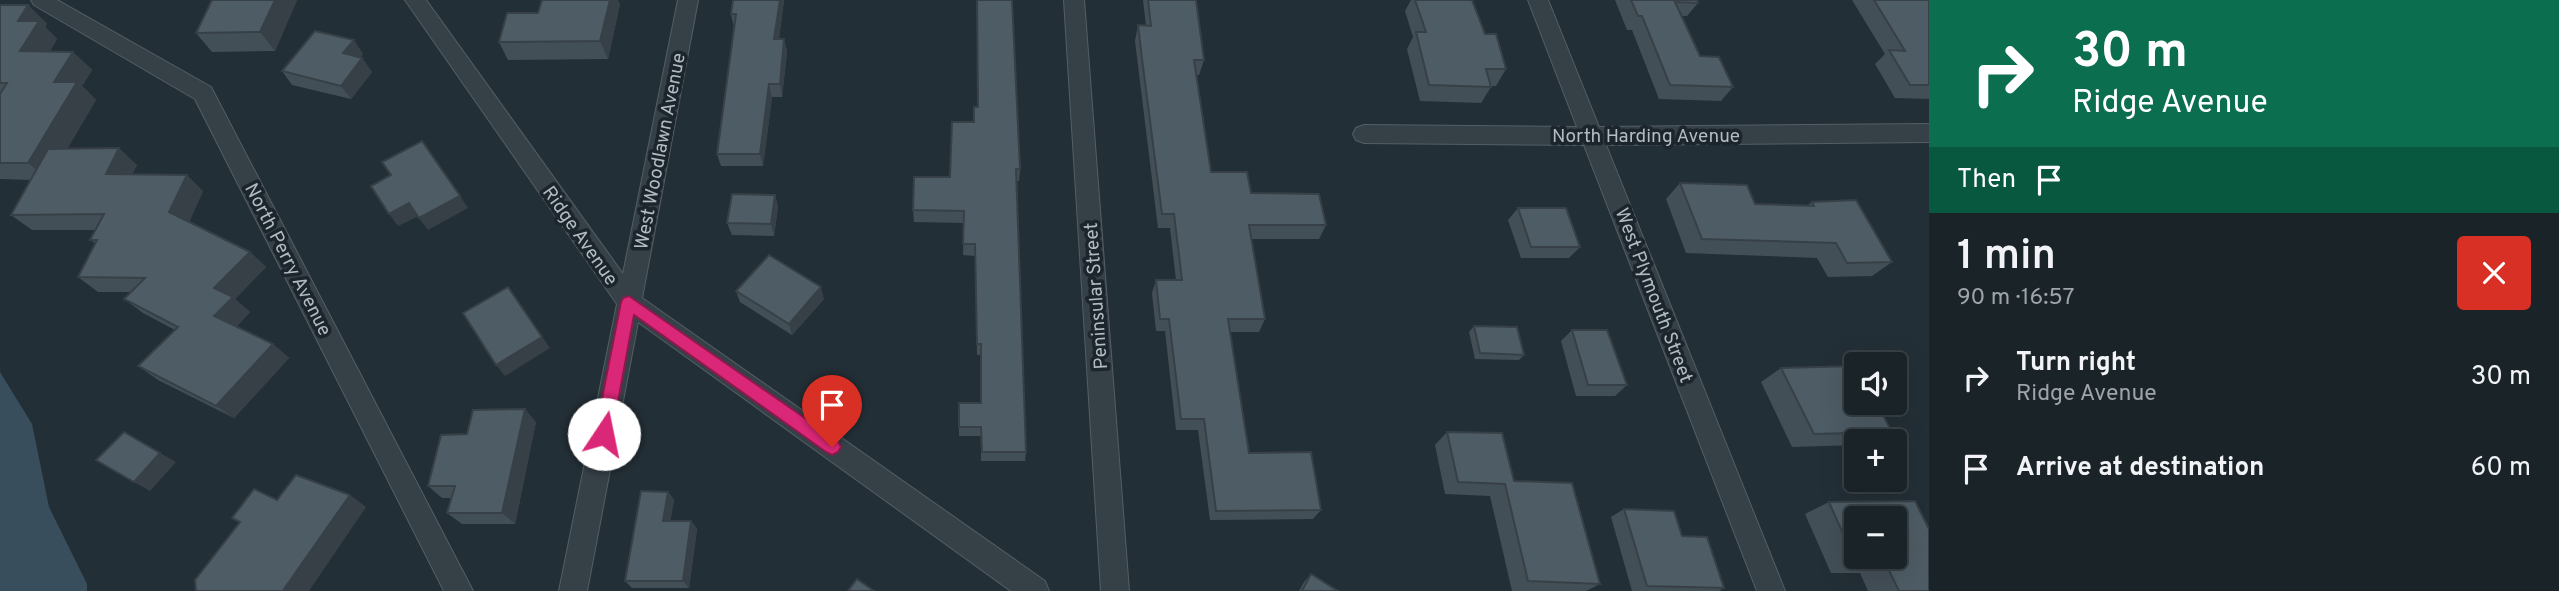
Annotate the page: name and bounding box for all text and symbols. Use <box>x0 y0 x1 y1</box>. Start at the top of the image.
text: 30 m <box>2072 23 2188 85</box>
icon: right <box>1957 28 2048 119</box>
street label: West Woodlawn Avenue <box>630 51 692 252</box>
text: Ridge Avenue <box>2072 84 2268 124</box>
street label: North Harding Avenue <box>1552 125 1740 149</box>
icon: arrive <box>2030 161 2068 199</box>
text: Then <box>1957 164 2016 197</box>
street label: North Perry Avenue <box>238 180 336 340</box>
street label: Ridge Avenue <box>536 182 623 291</box>
street label: West Plymouth Street <box>1609 205 1698 386</box>
street label: Peninsular Street <box>1080 221 1114 370</box>
text: 1 min <box>1957 231 2056 284</box>
button: close <box>2457 236 2531 310</box>
text: 90 m · 16:57 <box>1957 284 2075 313</box>
text: Turn right <box>2016 347 2136 380</box>
map controls <box>1844 352 1907 569</box>
button: sound <box>1844 352 1907 415</box>
icon: right <box>1957 359 1995 397</box>
text: 30 m <box>2471 361 2531 394</box>
pin <box>802 375 862 447</box>
text: Ridge Avenue <box>2016 380 2157 409</box>
icon: arrive <box>813 386 851 424</box>
position arrow <box>567 397 641 471</box>
button: + <box>1844 429 1907 492</box>
icon: arrive <box>1957 450 1995 488</box>
text: Arrive at destination <box>2016 452 2264 485</box>
text: 60 m <box>2471 452 2531 485</box>
button: − <box>1844 506 1907 569</box>

